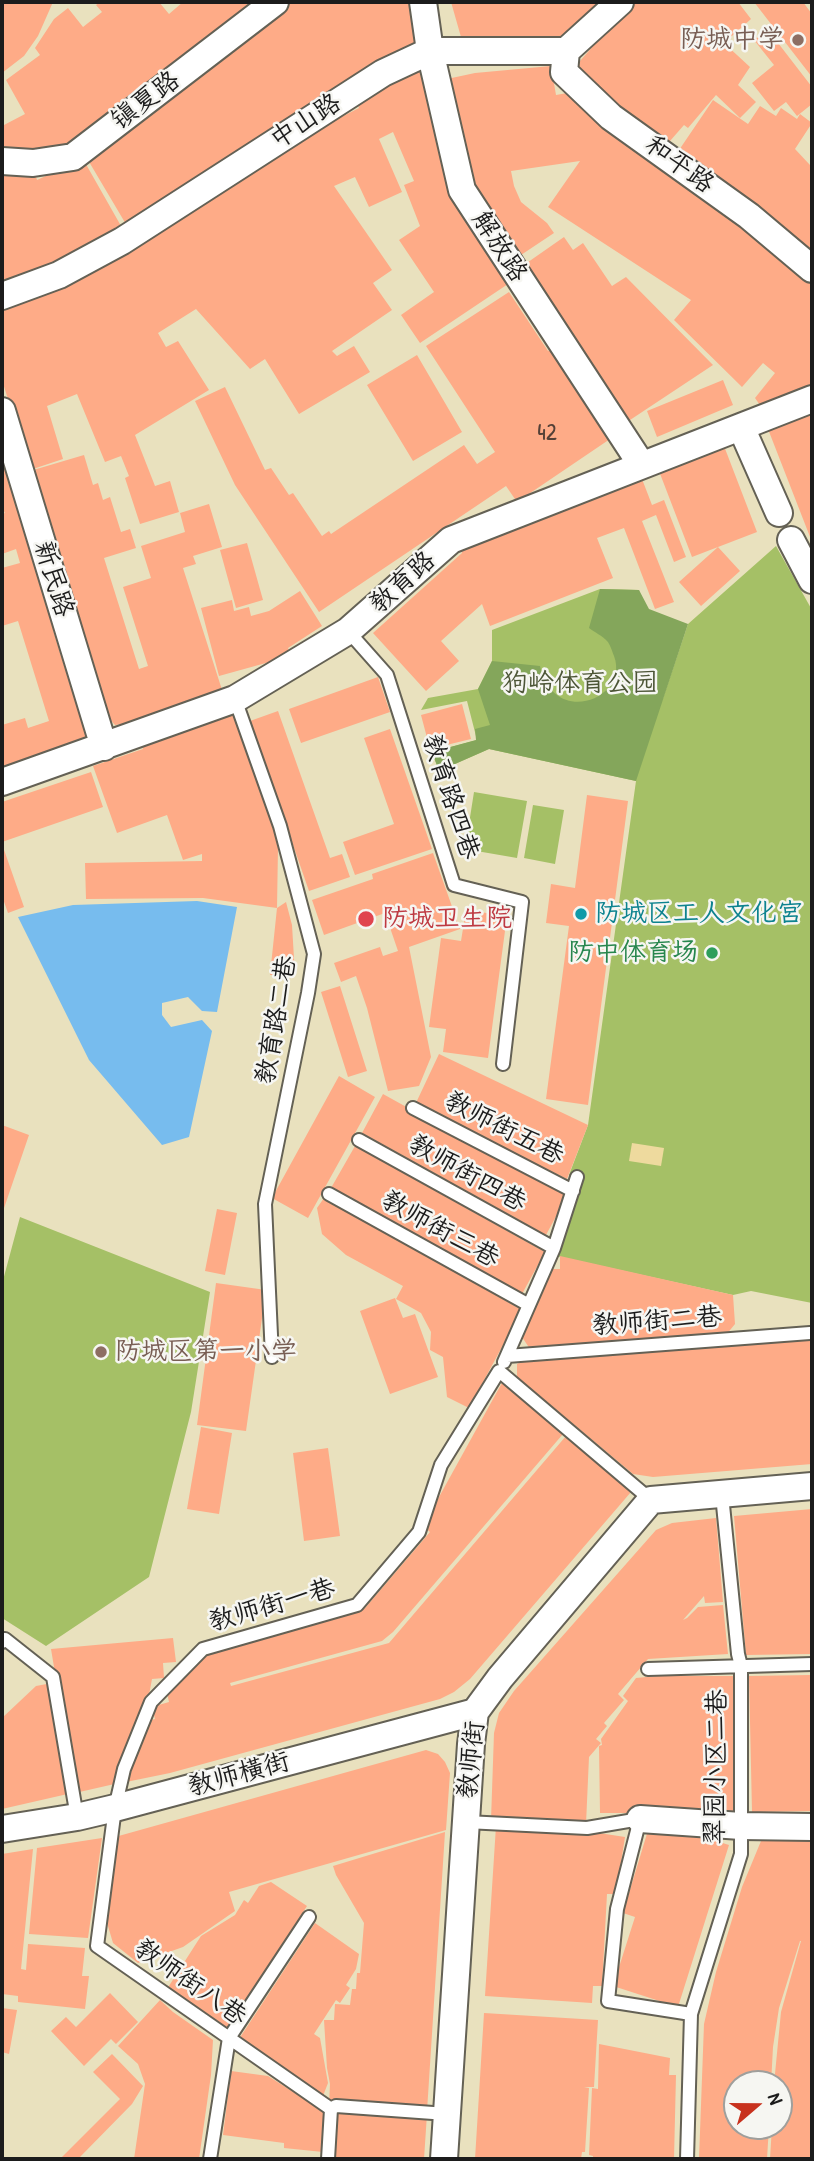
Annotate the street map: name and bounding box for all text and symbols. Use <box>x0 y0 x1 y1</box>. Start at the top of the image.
place label: 防城中学 <box>680 24 784 56</box>
marker: 防城中学 <box>790 32 806 48</box>
street label: 镇夏路 <box>105 65 187 137</box>
street label: 中山路 <box>265 88 347 156</box>
street label: 和平路 <box>638 129 720 201</box>
street label: 解放路 <box>465 206 533 288</box>
house number: 42 <box>537 420 557 448</box>
street label: 新民路 <box>27 537 79 621</box>
street label: 教育路 <box>364 545 442 621</box>
park label: 狗岭体育公园 <box>502 668 658 700</box>
street label: 教育路四巷 <box>415 730 485 864</box>
place label: 防城区工人文化宫 <box>595 898 803 930</box>
place label: 防城卫生院 <box>382 903 512 935</box>
marker: 防城区工人文化宫 <box>573 906 589 922</box>
marker: 防城卫生院 <box>356 909 376 929</box>
place label: 防中体育场 <box>568 937 698 969</box>
marker: 防中体育场 <box>704 945 720 961</box>
street label: 教育路二巷 <box>250 953 304 1087</box>
street label: 教师街五巷 <box>439 1086 569 1172</box>
street label: 教师街四巷 <box>403 1129 531 1219</box>
street label: 教师街三巷 <box>376 1185 504 1275</box>
street label: 教师街二巷 <box>591 1302 723 1342</box>
place label: 防城区第一小学 <box>115 1336 297 1368</box>
marker: 防城区第一小学 <box>93 1344 109 1360</box>
street label: 教师街一巷 <box>205 1573 339 1639</box>
street label: 翠园小区二巷 <box>700 1689 734 1845</box>
street label: 教师街 <box>452 1720 492 1800</box>
street label: 教师横街 <box>185 1746 293 1804</box>
street label: 教师街八巷 <box>128 1933 252 2033</box>
north arrow <box>723 2070 793 2140</box>
text: N <box>762 2089 790 2108</box>

